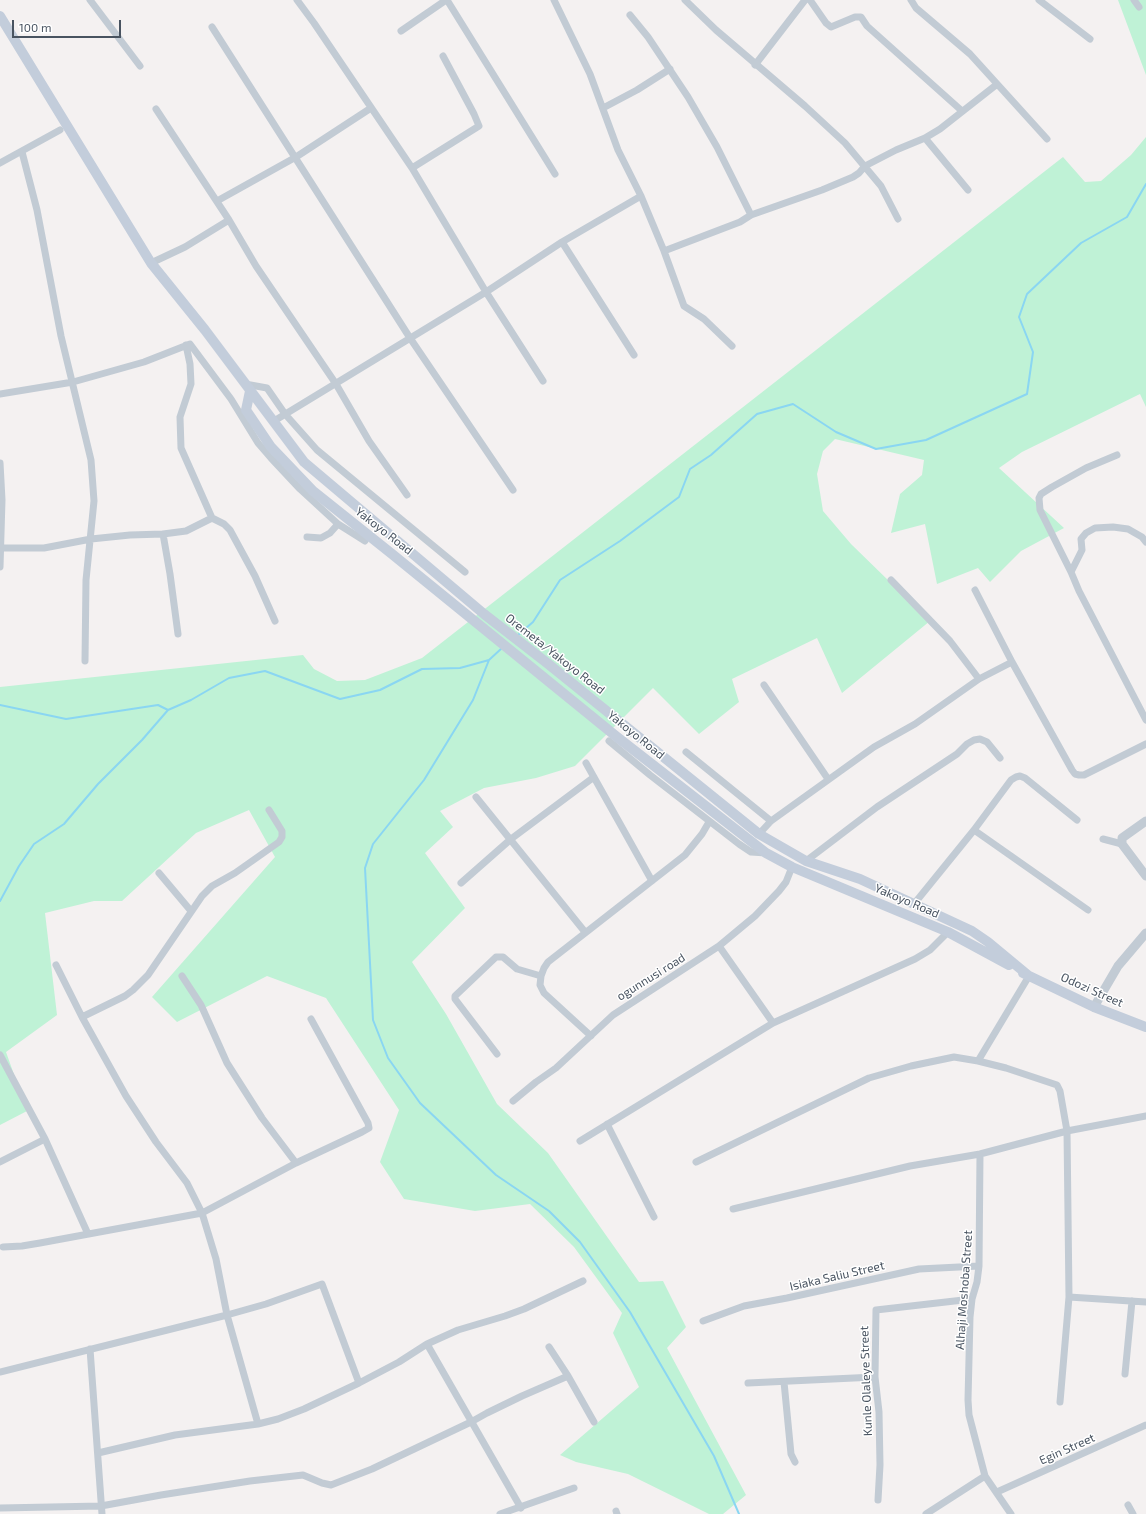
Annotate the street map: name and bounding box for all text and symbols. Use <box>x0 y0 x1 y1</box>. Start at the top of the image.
scale bar <box>14 12 123 38</box>
text: 100 m <box>19 20 51 34</box>
street label: Yakoyo Road <box>352 504 416 558</box>
street label: Oremeta/Yakoyo Road <box>502 611 608 697</box>
street label: Yakoyo Road <box>605 708 667 762</box>
street label: Yakoyo Road <box>873 881 941 921</box>
street label: ogunnusi road <box>614 950 688 1004</box>
street label: Odozi Street <box>1059 970 1125 1010</box>
street label: Alhaji Moshoba Street <box>953 1230 975 1350</box>
street label: Isiaka Saliu Street <box>788 1258 886 1294</box>
street label: Kunle Olaleye Street <box>857 1326 875 1436</box>
street label: Egin Street <box>1037 1430 1097 1468</box>

